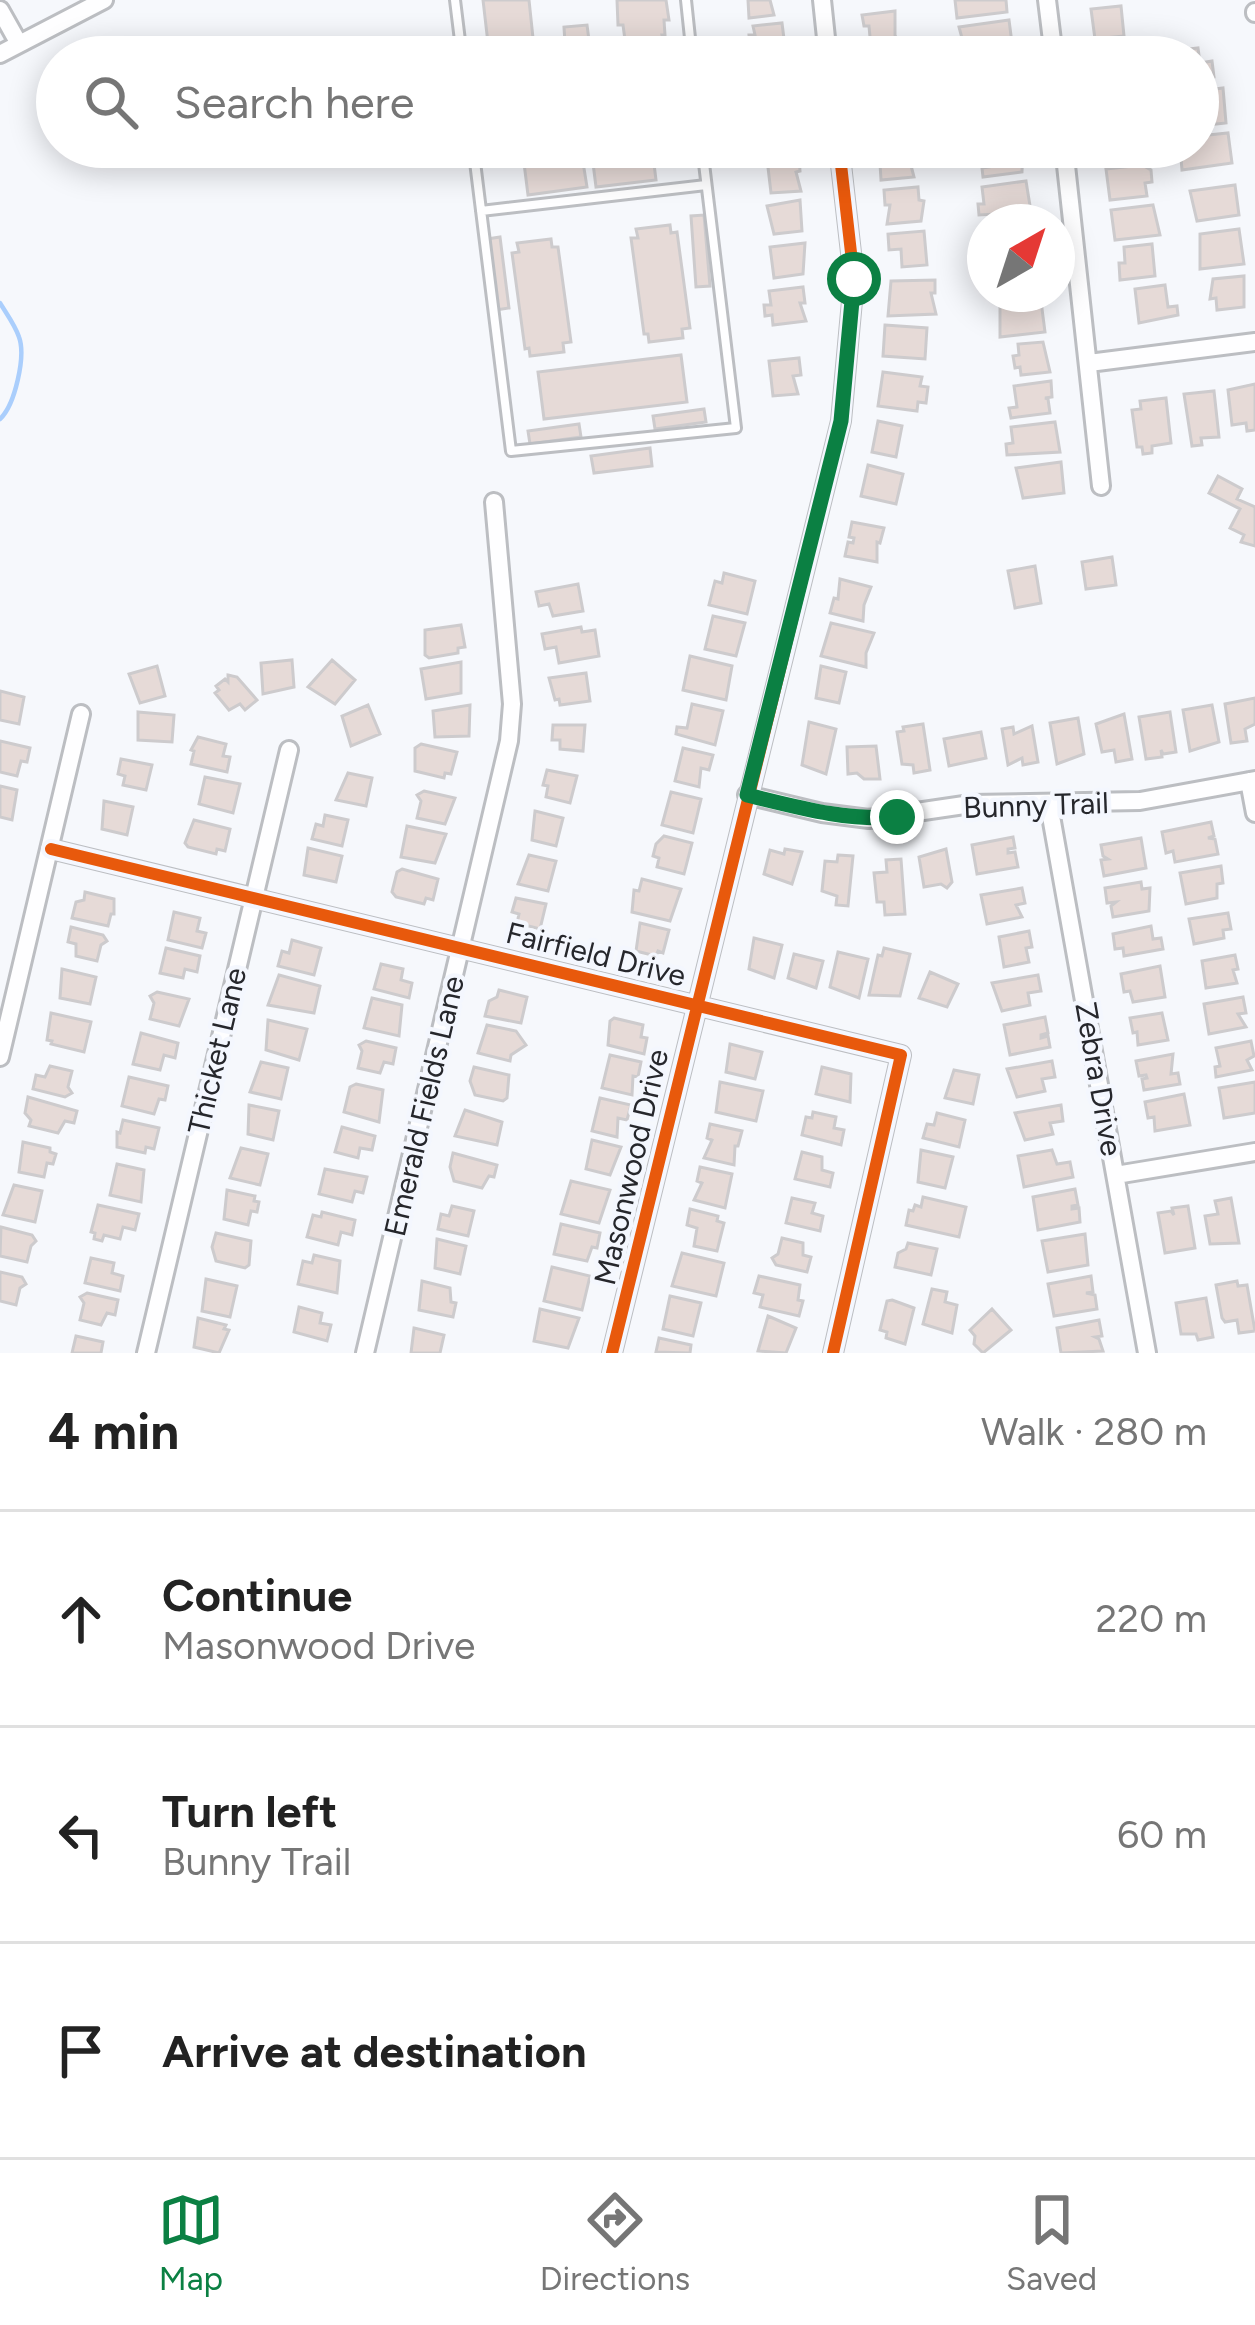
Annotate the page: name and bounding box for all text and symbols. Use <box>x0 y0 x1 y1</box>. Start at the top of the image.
search box <box>36 36 1219 168</box>
icon: search <box>78 69 144 135</box>
text: Search here <box>174 75 414 129</box>
north arrow <box>967 204 1075 312</box>
route start <box>827 252 881 306</box>
street label: Bunny Trail <box>963 784 1109 826</box>
route end <box>870 790 924 844</box>
street label: Fairfield Drive <box>502 914 690 994</box>
street label: Thicket Lane <box>180 964 254 1138</box>
street label: Emerald Fields Lane <box>376 972 472 1240</box>
street label: Zebra Drive <box>1067 999 1131 1159</box>
street label: Masonwood Drive <box>586 1045 676 1289</box>
text: 4 min <box>48 1401 179 1462</box>
text: Walk · 280 m <box>981 1408 1207 1455</box>
text: Continue <box>162 1568 352 1622</box>
icon: ahead <box>48 1586 114 1652</box>
text: 220 m <box>1096 1595 1207 1642</box>
text: Masonwood Drive <box>162 1622 475 1669</box>
text: Turn left <box>162 1784 337 1838</box>
icon: left <box>48 1802 114 1868</box>
text: 60 m <box>1117 1811 1207 1858</box>
text: Bunny Trail <box>162 1838 351 1885</box>
icon: arrive <box>48 2018 114 2084</box>
text: Arrive at destination <box>162 2024 586 2078</box>
tab: Map <box>158 2187 224 2298</box>
tab: Directions <box>540 2187 690 2298</box>
tab: Saved <box>1006 2187 1097 2298</box>

